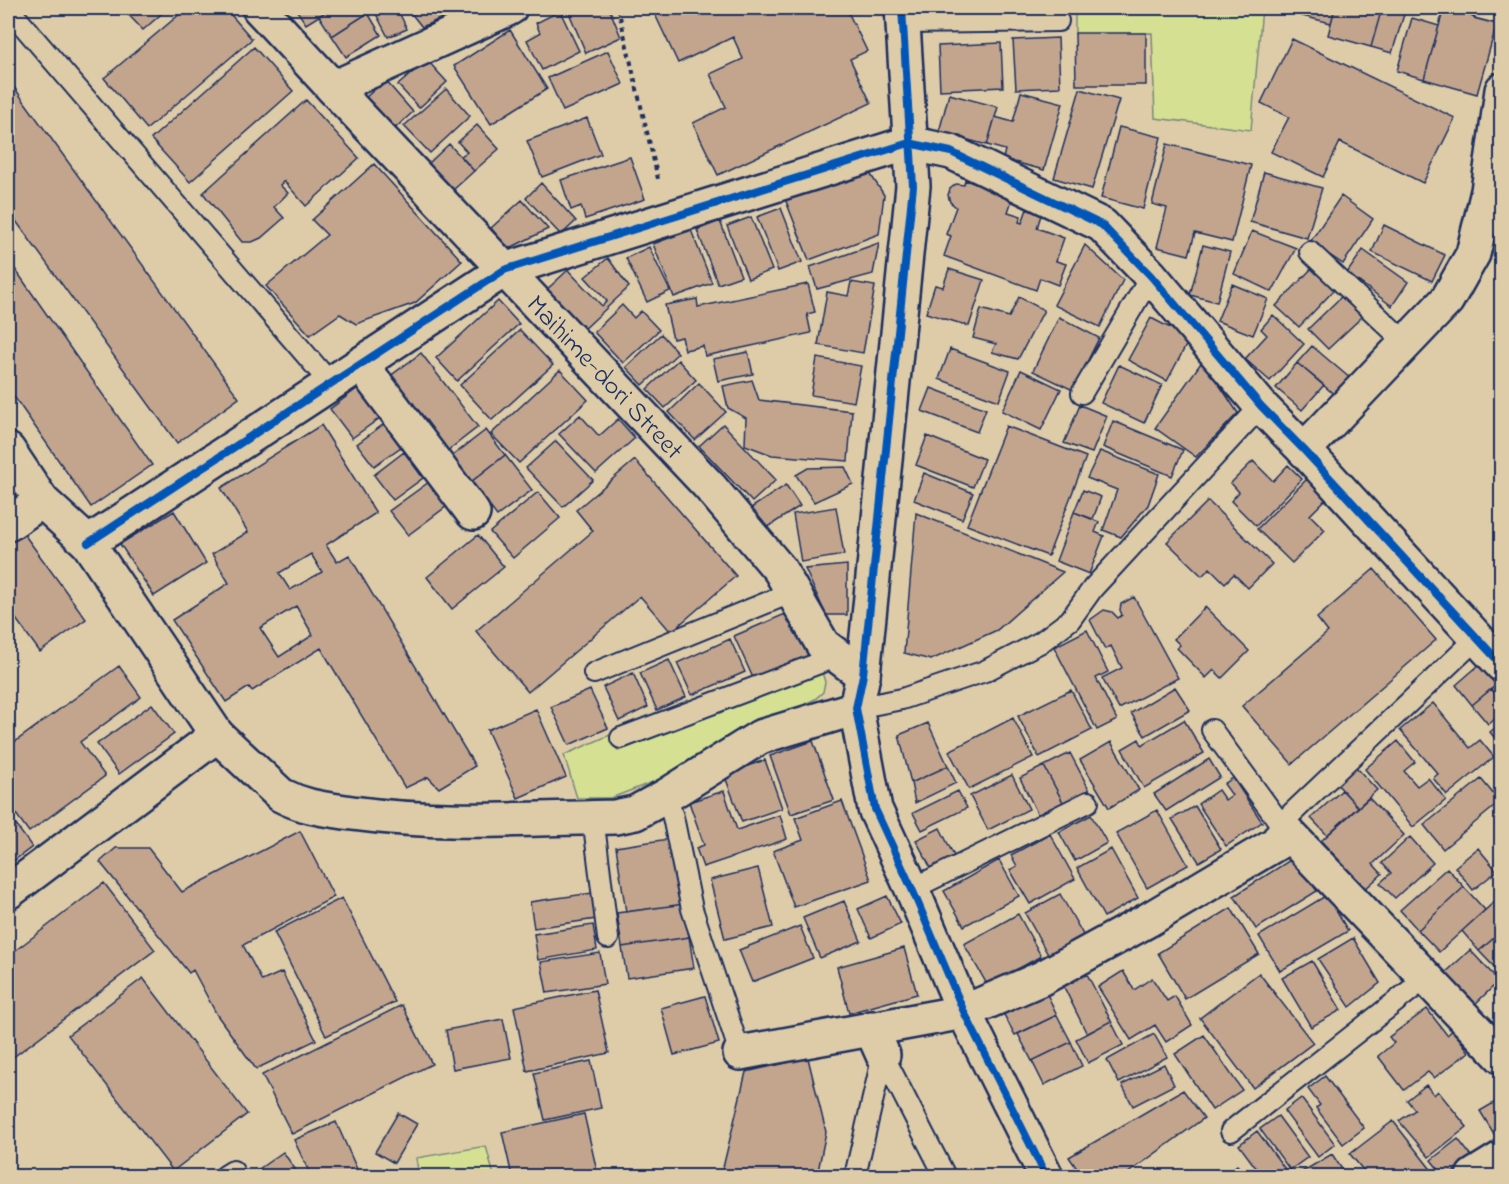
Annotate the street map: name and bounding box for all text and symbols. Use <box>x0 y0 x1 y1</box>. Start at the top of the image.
street label: Maihime-dori Street <box>516 287 692 469</box>

